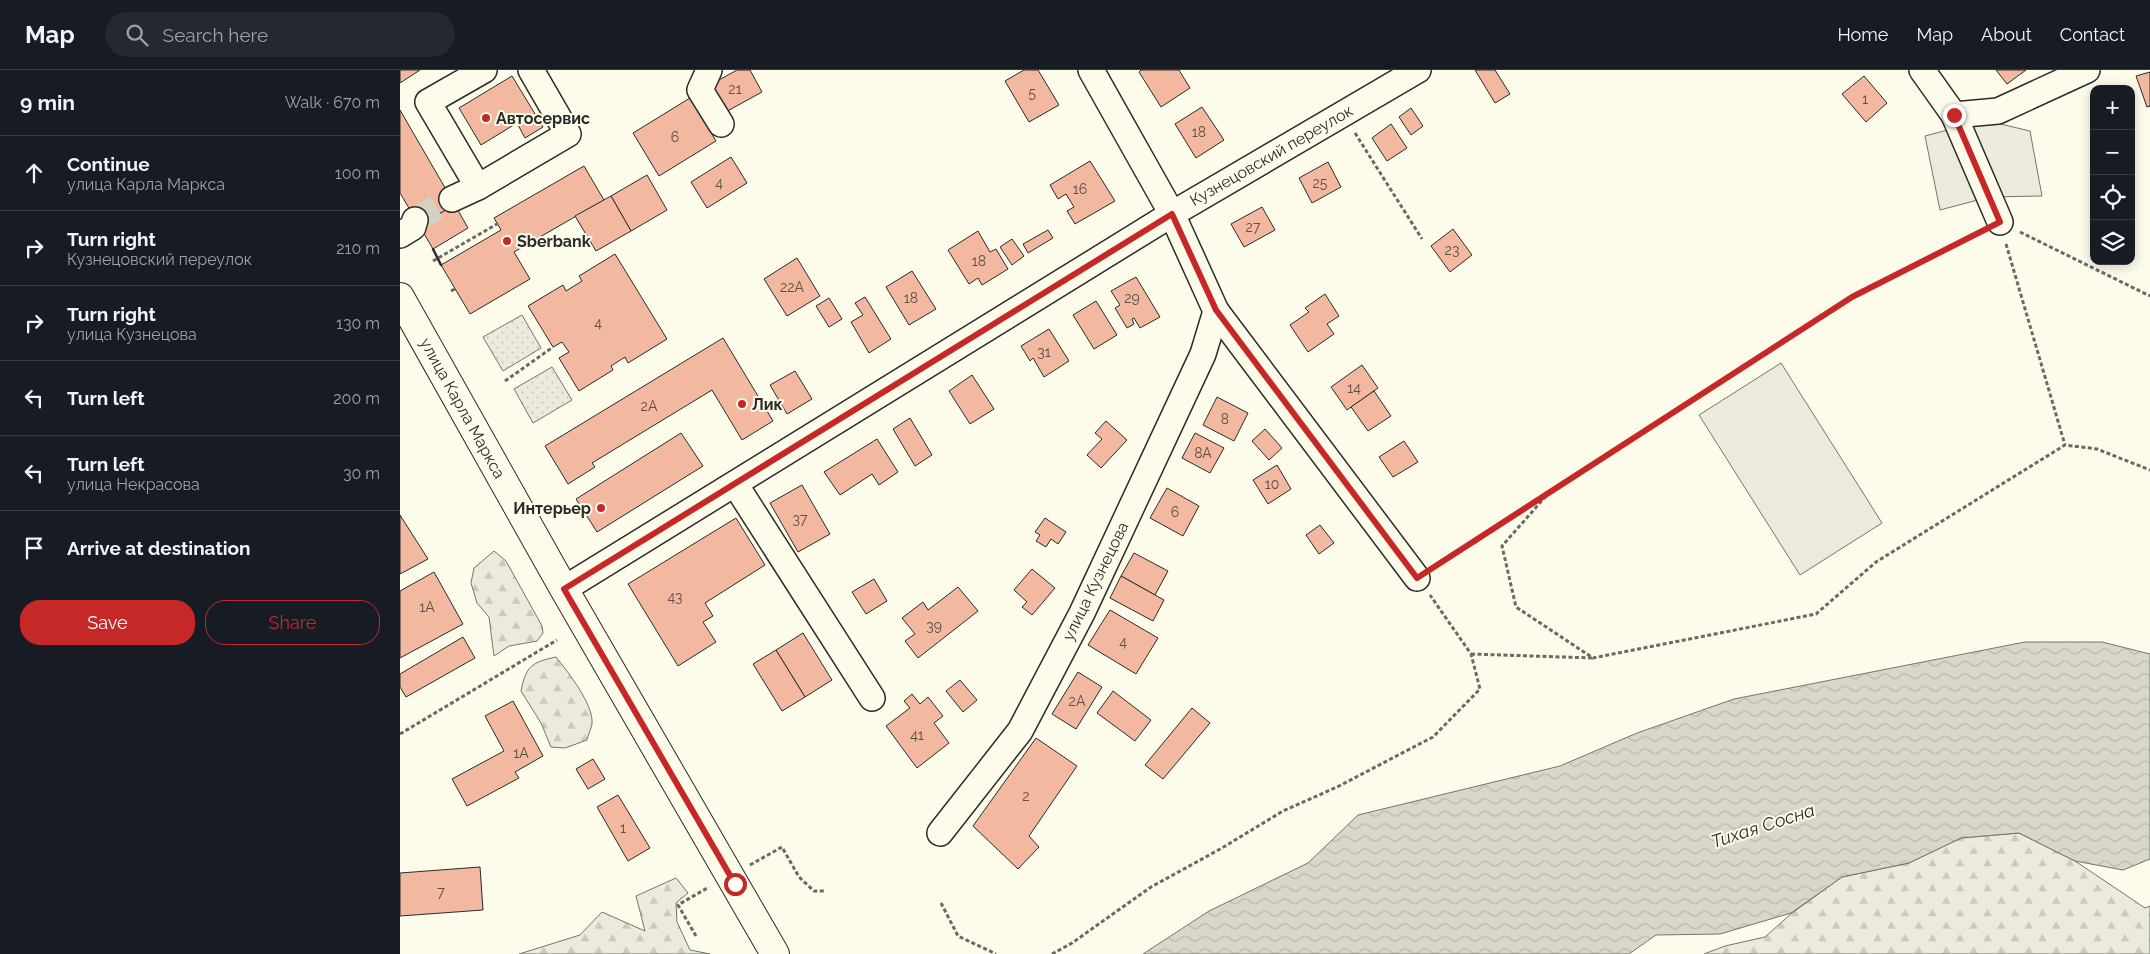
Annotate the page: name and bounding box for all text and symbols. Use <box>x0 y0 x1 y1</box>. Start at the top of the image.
search box <box>105 12 455 57</box>
text: Map <box>25 20 75 49</box>
icon: search <box>123 21 151 49</box>
text: Search here <box>163 24 268 46</box>
text: Home <box>1837 24 1888 45</box>
text: Map <box>1916 24 1953 45</box>
text: About <box>1981 24 2032 45</box>
text: Contact <box>2060 24 2125 45</box>
house number: 21 <box>728 81 742 97</box>
house number: 5 <box>1028 85 1036 101</box>
map controls <box>2090 85 2135 265</box>
button: + <box>2090 85 2135 130</box>
text: 9 min <box>20 90 75 115</box>
house number: 1 <box>1862 91 1868 107</box>
text: Walk · 670 m <box>285 93 380 112</box>
street label: Кузнецовский переулок <box>1186 101 1356 210</box>
route end <box>1943 104 1966 127</box>
place label: Автосервис <box>496 109 590 128</box>
marker: Автосервис <box>480 112 492 124</box>
house number: 18 <box>1192 124 1206 140</box>
house number: 6 <box>671 129 679 145</box>
button: − <box>2090 130 2135 175</box>
text: Continue <box>67 153 150 175</box>
icon: ahead <box>20 159 48 187</box>
text: 100 m <box>335 164 380 183</box>
text: улица Карла Маркса <box>67 175 225 194</box>
house number: 4 <box>715 175 723 191</box>
house number: 25 <box>1313 175 1328 191</box>
button: locate <box>2090 175 2135 220</box>
house number: 16 <box>1073 181 1087 197</box>
house number: 27 <box>1246 219 1261 235</box>
button: layers <box>2090 220 2135 265</box>
text: Turn right <box>67 228 156 250</box>
place label: Sberbank <box>517 232 591 251</box>
icon: right <box>20 234 48 262</box>
marker: Sberbank <box>501 235 513 247</box>
text: 210 m <box>336 239 380 258</box>
house number: 23 <box>1445 242 1459 258</box>
text: Кузнецовский переулок <box>67 250 252 269</box>
house number: 18 <box>972 253 986 269</box>
house number: 22А <box>780 279 805 295</box>
house number: 18 <box>904 290 918 306</box>
house number: 29 <box>1124 290 1140 306</box>
text: Turn right <box>67 303 156 325</box>
icon: right <box>20 309 48 337</box>
text: 130 m <box>336 314 380 333</box>
house number: 4 <box>594 315 602 331</box>
text: улица Кузнецова <box>67 325 197 344</box>
street label: улица Карла Маркса <box>416 335 509 482</box>
house number: 31 <box>1037 344 1051 360</box>
house number: 14 <box>1347 380 1361 396</box>
icon: left <box>20 384 48 412</box>
text: Turn left <box>67 387 144 409</box>
text: 200 m <box>333 389 380 408</box>
place label: Лик <box>752 395 783 414</box>
house number: 2А <box>641 398 658 414</box>
marker: Лик <box>736 398 748 410</box>
house number: 8 <box>1221 411 1229 427</box>
house number: 8А <box>1194 445 1212 461</box>
text: Turn left <box>67 453 144 475</box>
icon: left <box>20 459 48 487</box>
text: 30 m <box>343 464 380 483</box>
text: улица Некрасова <box>67 475 200 494</box>
house number: 10 <box>1265 476 1279 492</box>
place label: Интерьер <box>513 499 591 518</box>
marker: Интерьер <box>595 502 607 514</box>
house number: 6 <box>1171 504 1179 520</box>
house number: 37 <box>793 511 808 527</box>
street label: улица Кузнецова <box>1058 519 1132 644</box>
icon: arrive <box>20 534 48 562</box>
text: Arrive at destination <box>67 537 251 559</box>
house number: 43 <box>667 589 683 605</box>
house number: 1А <box>419 599 435 615</box>
button: Save <box>20 600 195 645</box>
button: Share <box>205 600 380 645</box>
house number: 39 <box>926 618 942 634</box>
house number: 4 <box>1119 634 1127 650</box>
house number: 2А <box>1069 693 1086 709</box>
house number: 41 <box>910 727 924 743</box>
house number: 1А <box>513 745 529 761</box>
house number: 2 <box>1022 788 1030 804</box>
water label: Тихая Сосна <box>1709 799 1817 852</box>
house number: 1 <box>620 820 626 836</box>
route start <box>724 873 747 896</box>
house number: 7 <box>437 884 445 900</box>

